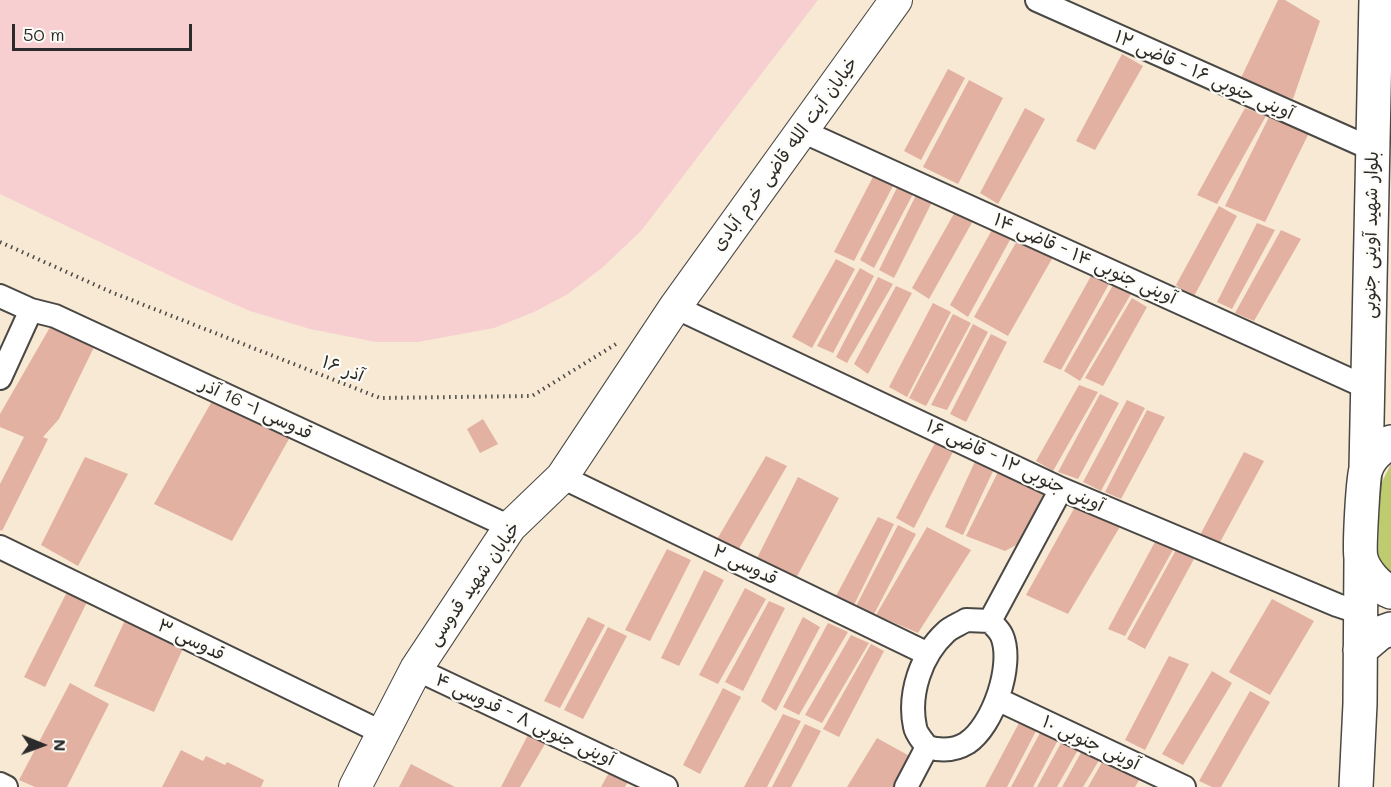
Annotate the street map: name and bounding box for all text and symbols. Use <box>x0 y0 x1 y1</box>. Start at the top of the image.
scale bar <box>15 12 195 50</box>
text: 50 m <box>23 22 65 46</box>
street label: آوینی جنوبی ۱۶ - قاضی ۱۲ <box>1111 26 1297 124</box>
street label: خیابان آیت الله قاضی خرم آبادی <box>707 53 863 255</box>
street label: بلوار شهید آوینی جنوبی <box>1359 151 1383 319</box>
street label: آوینی جنوبی ۱۴ - قاضی ۱۴ <box>990 209 1180 309</box>
street label: ۱۶ آذر <box>319 351 367 387</box>
street label: قدوسی ۱- 16 آذر <box>196 373 316 445</box>
street label: آوینی جنوبی ۱۲ - قاضی ۱۶ <box>923 415 1107 517</box>
street label: خیابان شهید قدوسی <box>423 518 525 650</box>
street label: قدوسی ۲ <box>709 540 781 590</box>
street label: قدوسی ۳ <box>154 615 228 665</box>
street label: آوینی جنوبی ۸ - قدوسی ۴ <box>432 669 618 771</box>
street label: آوینی جنوبی ۱۰ <box>1039 711 1143 775</box>
north arrow <box>12 715 72 775</box>
text: N <box>50 739 71 752</box>

